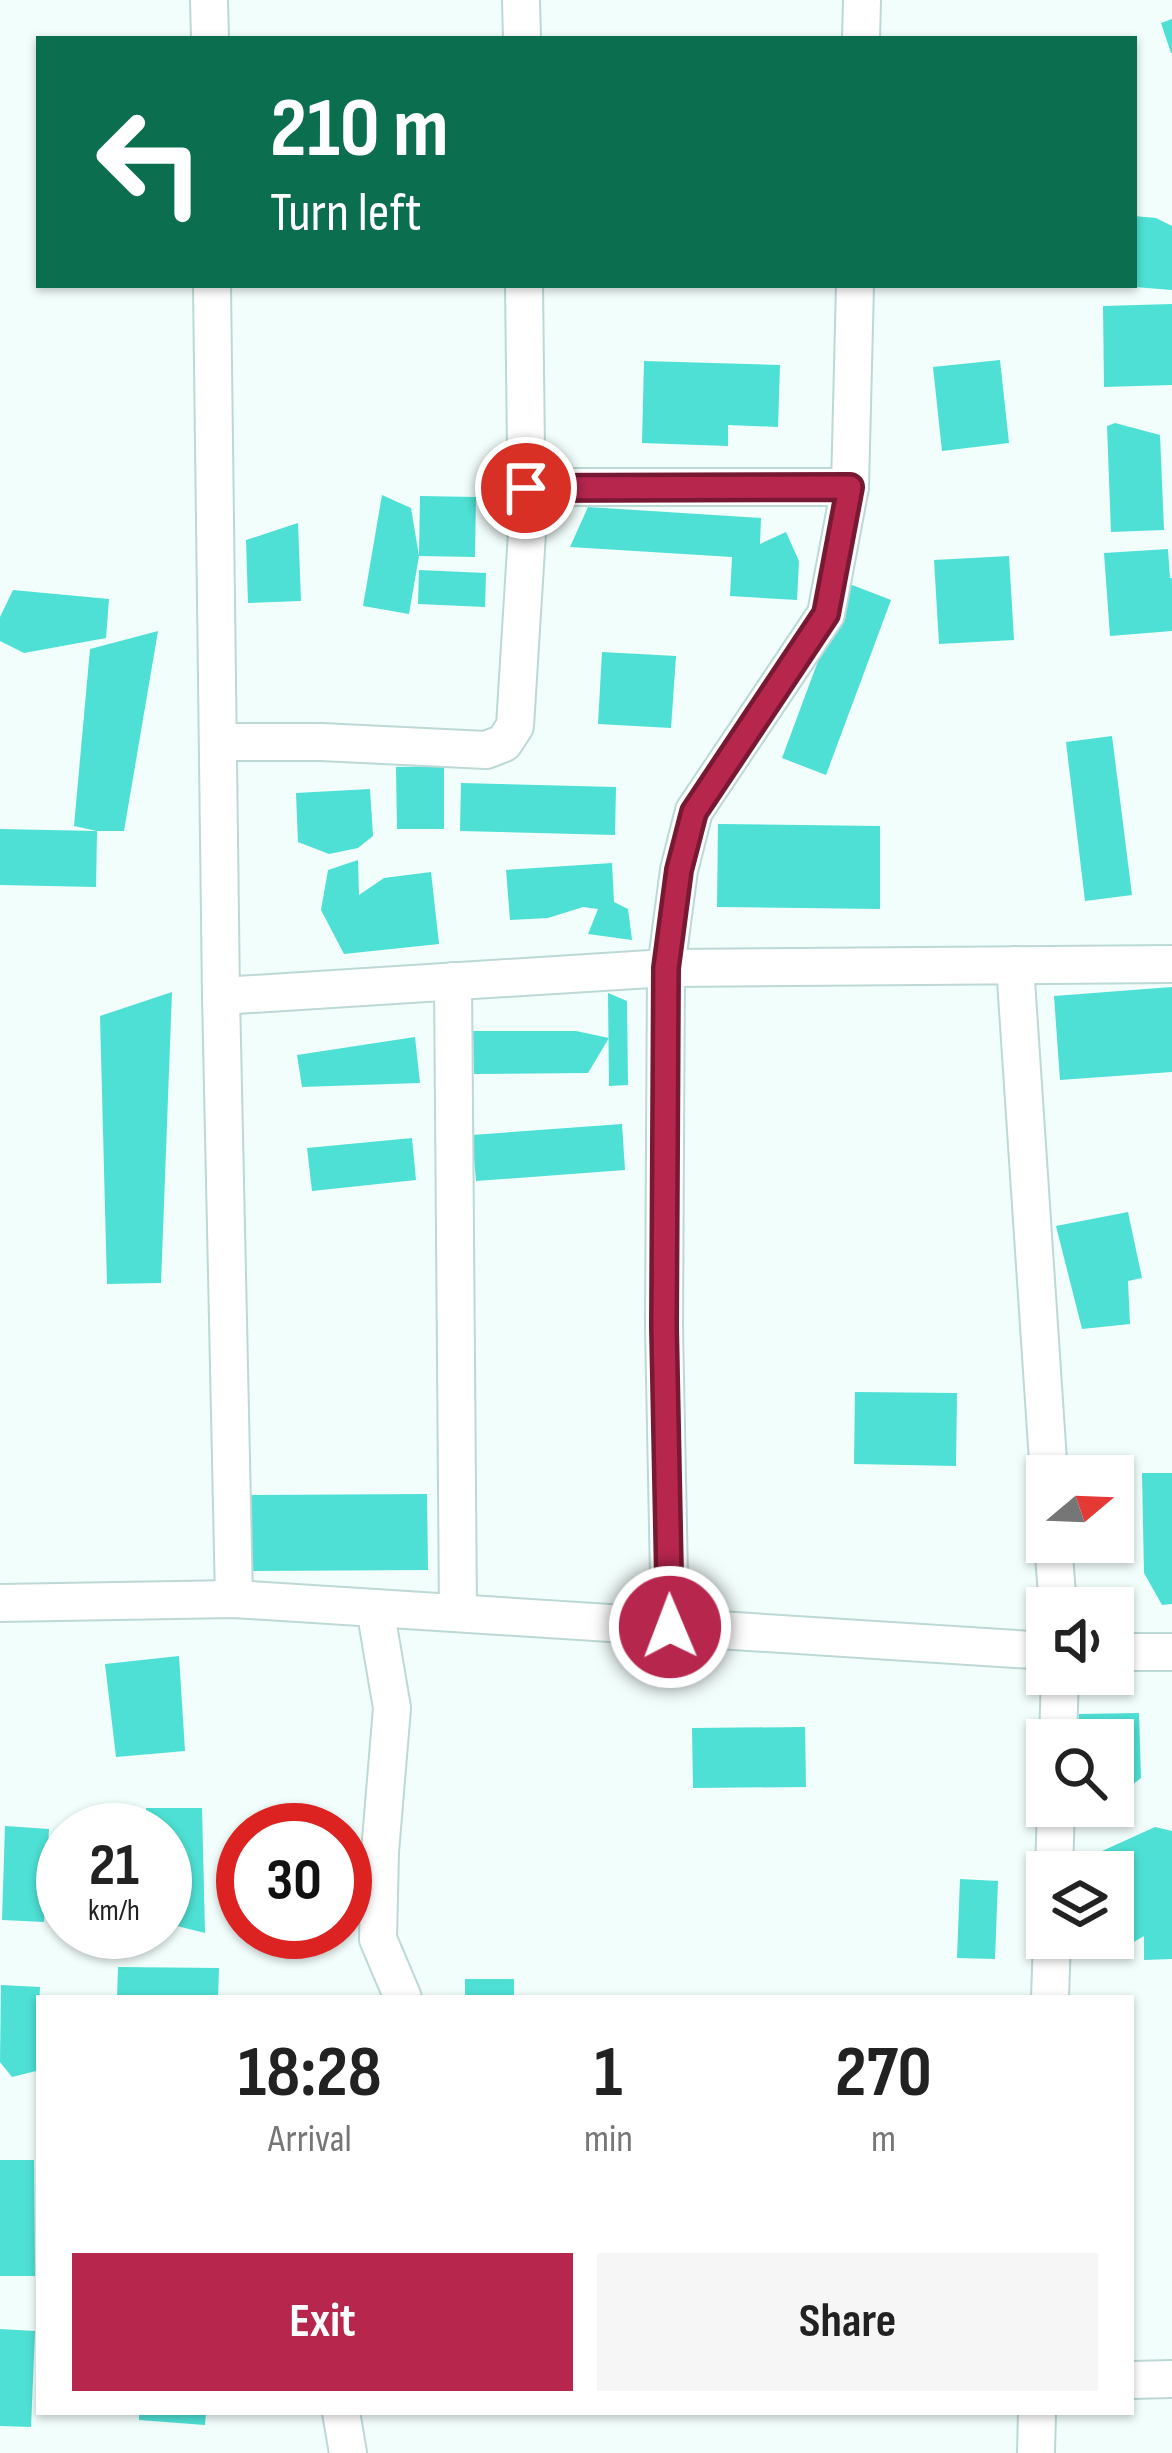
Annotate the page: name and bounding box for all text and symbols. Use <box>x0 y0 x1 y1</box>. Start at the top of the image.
text: 210 m <box>270 79 449 180</box>
icon: left <box>72 84 228 240</box>
text: Turn left <box>270 181 422 246</box>
pin <box>475 437 577 539</box>
icon: arrive <box>493 455 559 521</box>
north arrow <box>1026 1455 1134 1563</box>
map controls <box>1026 1455 1134 1959</box>
position arrow <box>607 1564 733 1690</box>
button: sound <box>1026 1587 1134 1695</box>
button: search <box>1026 1719 1134 1827</box>
speed limit sign: 30 <box>216 1803 372 1959</box>
text: 21 <box>89 1830 139 1902</box>
button: layers <box>1026 1851 1134 1959</box>
text: km/h <box>88 1893 140 1929</box>
text: 18:28 <box>238 2030 382 2117</box>
text: 1 <box>594 2030 623 2117</box>
text: 270 <box>835 2030 932 2117</box>
text: Arrival <box>268 2116 352 2163</box>
text: min <box>584 2116 633 2163</box>
text: m <box>871 2116 896 2163</box>
button: Exit <box>72 2253 573 2391</box>
button: Share <box>597 2253 1098 2391</box>

